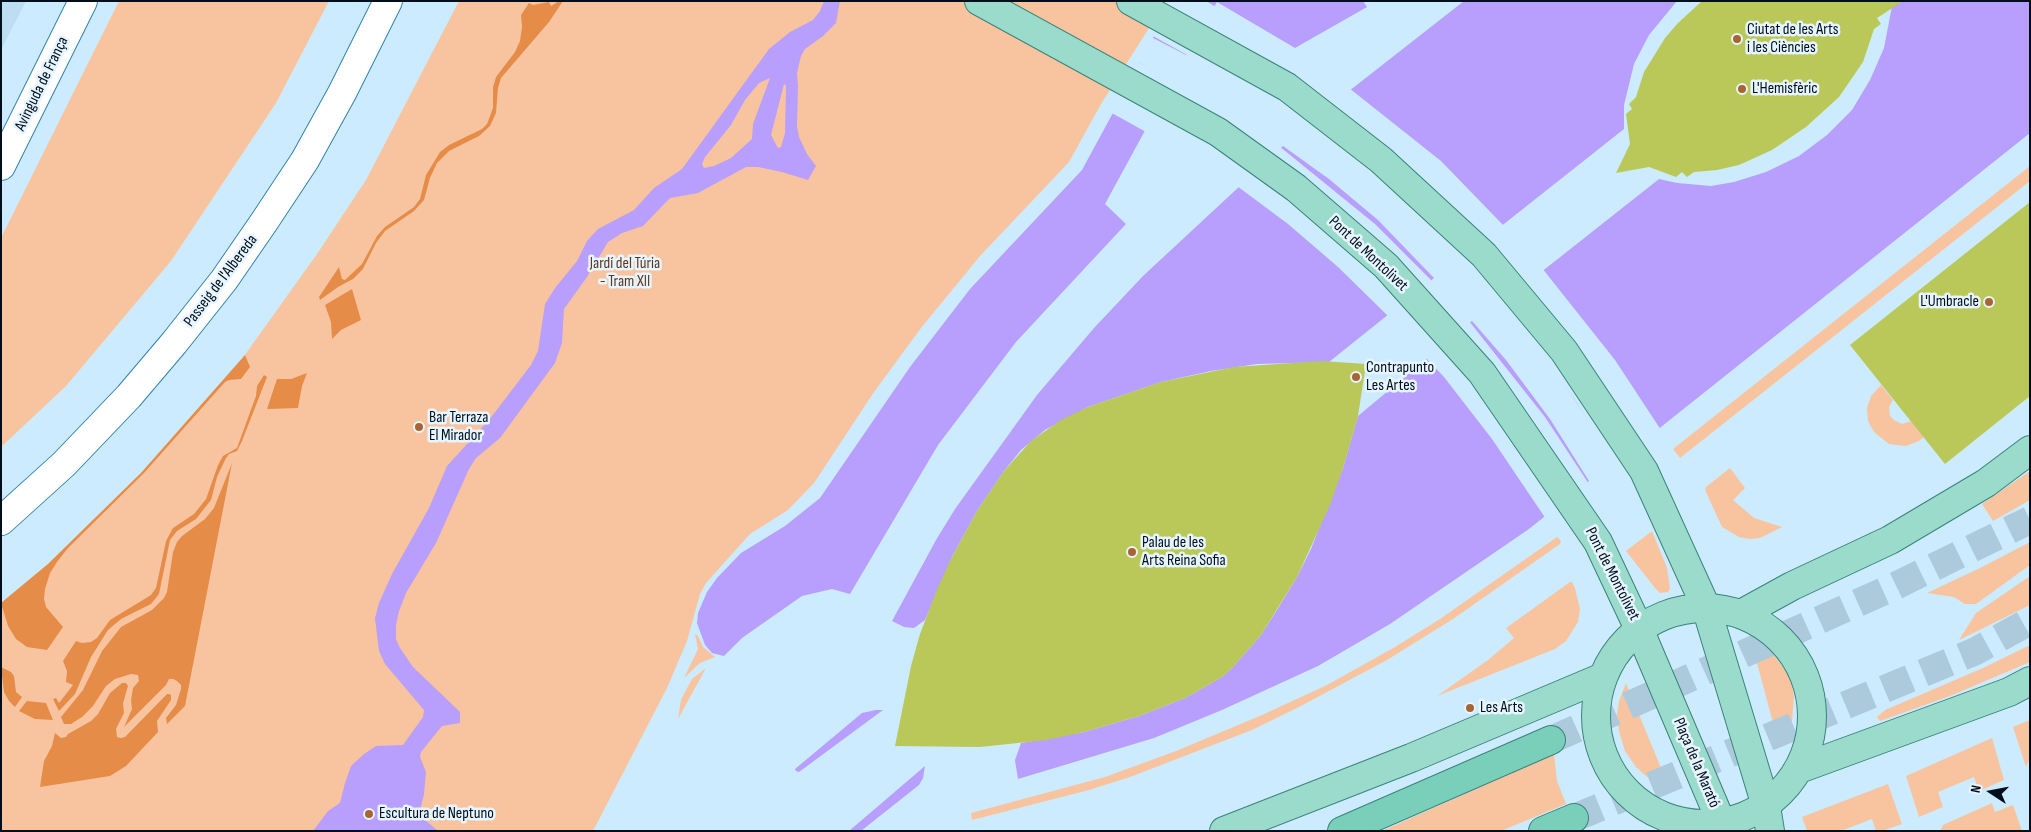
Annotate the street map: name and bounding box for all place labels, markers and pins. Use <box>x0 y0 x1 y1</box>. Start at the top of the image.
place label: Ciutat de les Arts i les Ciències <box>1747 20 1839 58</box>
marker: Ciutat de les Arts i les Ciències <box>1731 33 1743 45</box>
place label: L'Hemisfèric <box>1752 79 1818 99</box>
marker: L'Hemisfèric <box>1736 83 1748 95</box>
place label: L'Umbracle <box>1920 292 1979 312</box>
marker: L'Umbracle <box>1983 296 1995 308</box>
place label: Contrapunto Les Artes <box>1366 358 1434 396</box>
marker: Contrapunto Les Artes <box>1350 371 1362 383</box>
place label: Bar Terraza El Mirador <box>429 408 488 446</box>
marker: Bar Terraza El Mirador <box>413 421 425 433</box>
place label: Palau de les Arts Reina Sofia <box>1142 533 1226 571</box>
marker: Palau de les Arts Reina Sofia <box>1126 546 1138 558</box>
place label: Les Arts <box>1480 698 1523 718</box>
marker: Les Arts <box>1464 702 1476 714</box>
place label: Escultura de Neptuno <box>379 804 494 824</box>
marker: Escultura de Neptuno <box>363 808 375 820</box>

